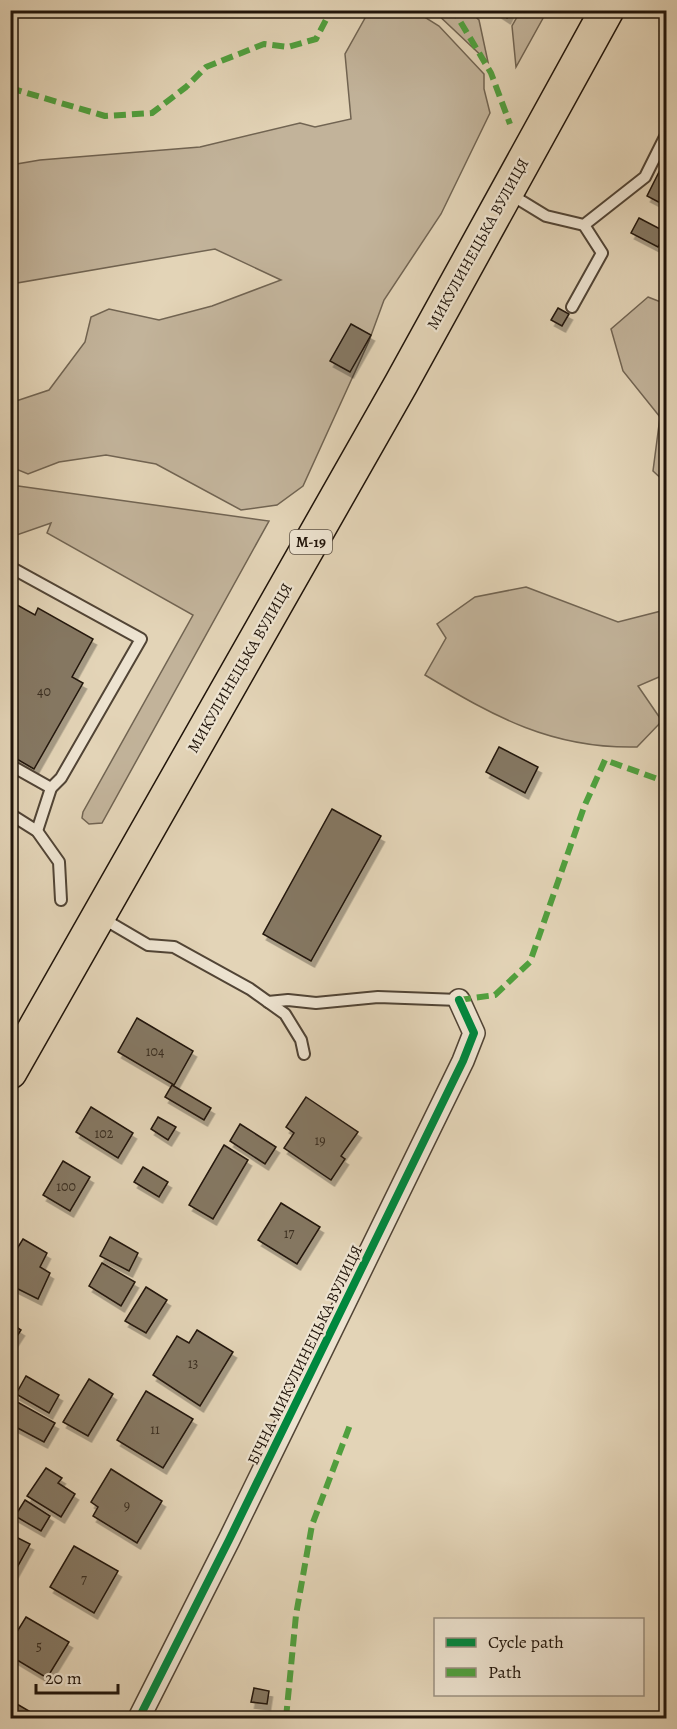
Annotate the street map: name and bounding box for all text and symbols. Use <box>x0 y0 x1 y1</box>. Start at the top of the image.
street label: МИКУЛИНЕЦЬКА ВУЛИЦЯ <box>422 154 534 334</box>
road number: М-19 <box>290 530 332 554</box>
street label: МИКУЛИНЕЦЬКА ВУЛИЦЯ <box>182 579 298 757</box>
house number: 40 <box>37 682 51 701</box>
house number: 104 <box>146 1042 164 1061</box>
house number: 102 <box>95 1124 114 1143</box>
house number: 19 <box>314 1131 326 1150</box>
house number: 100 <box>56 1177 76 1196</box>
house number: 17 <box>284 1224 294 1243</box>
street label: БІЧНА МИКУЛИНЕЦЬКА ВУЛИЦЯ <box>242 1241 368 1469</box>
house number: 13 <box>188 1354 198 1373</box>
house number: 11 <box>150 1420 160 1439</box>
house number: 9 <box>124 1496 130 1515</box>
house number: 7 <box>81 1570 87 1589</box>
legend <box>434 1618 644 1696</box>
text: Cycle path <box>488 1630 564 1654</box>
house number: 5 <box>36 1637 42 1656</box>
scale bar <box>36 1657 118 1695</box>
text: Path <box>488 1660 522 1684</box>
text: 20 m <box>45 1666 82 1690</box>

